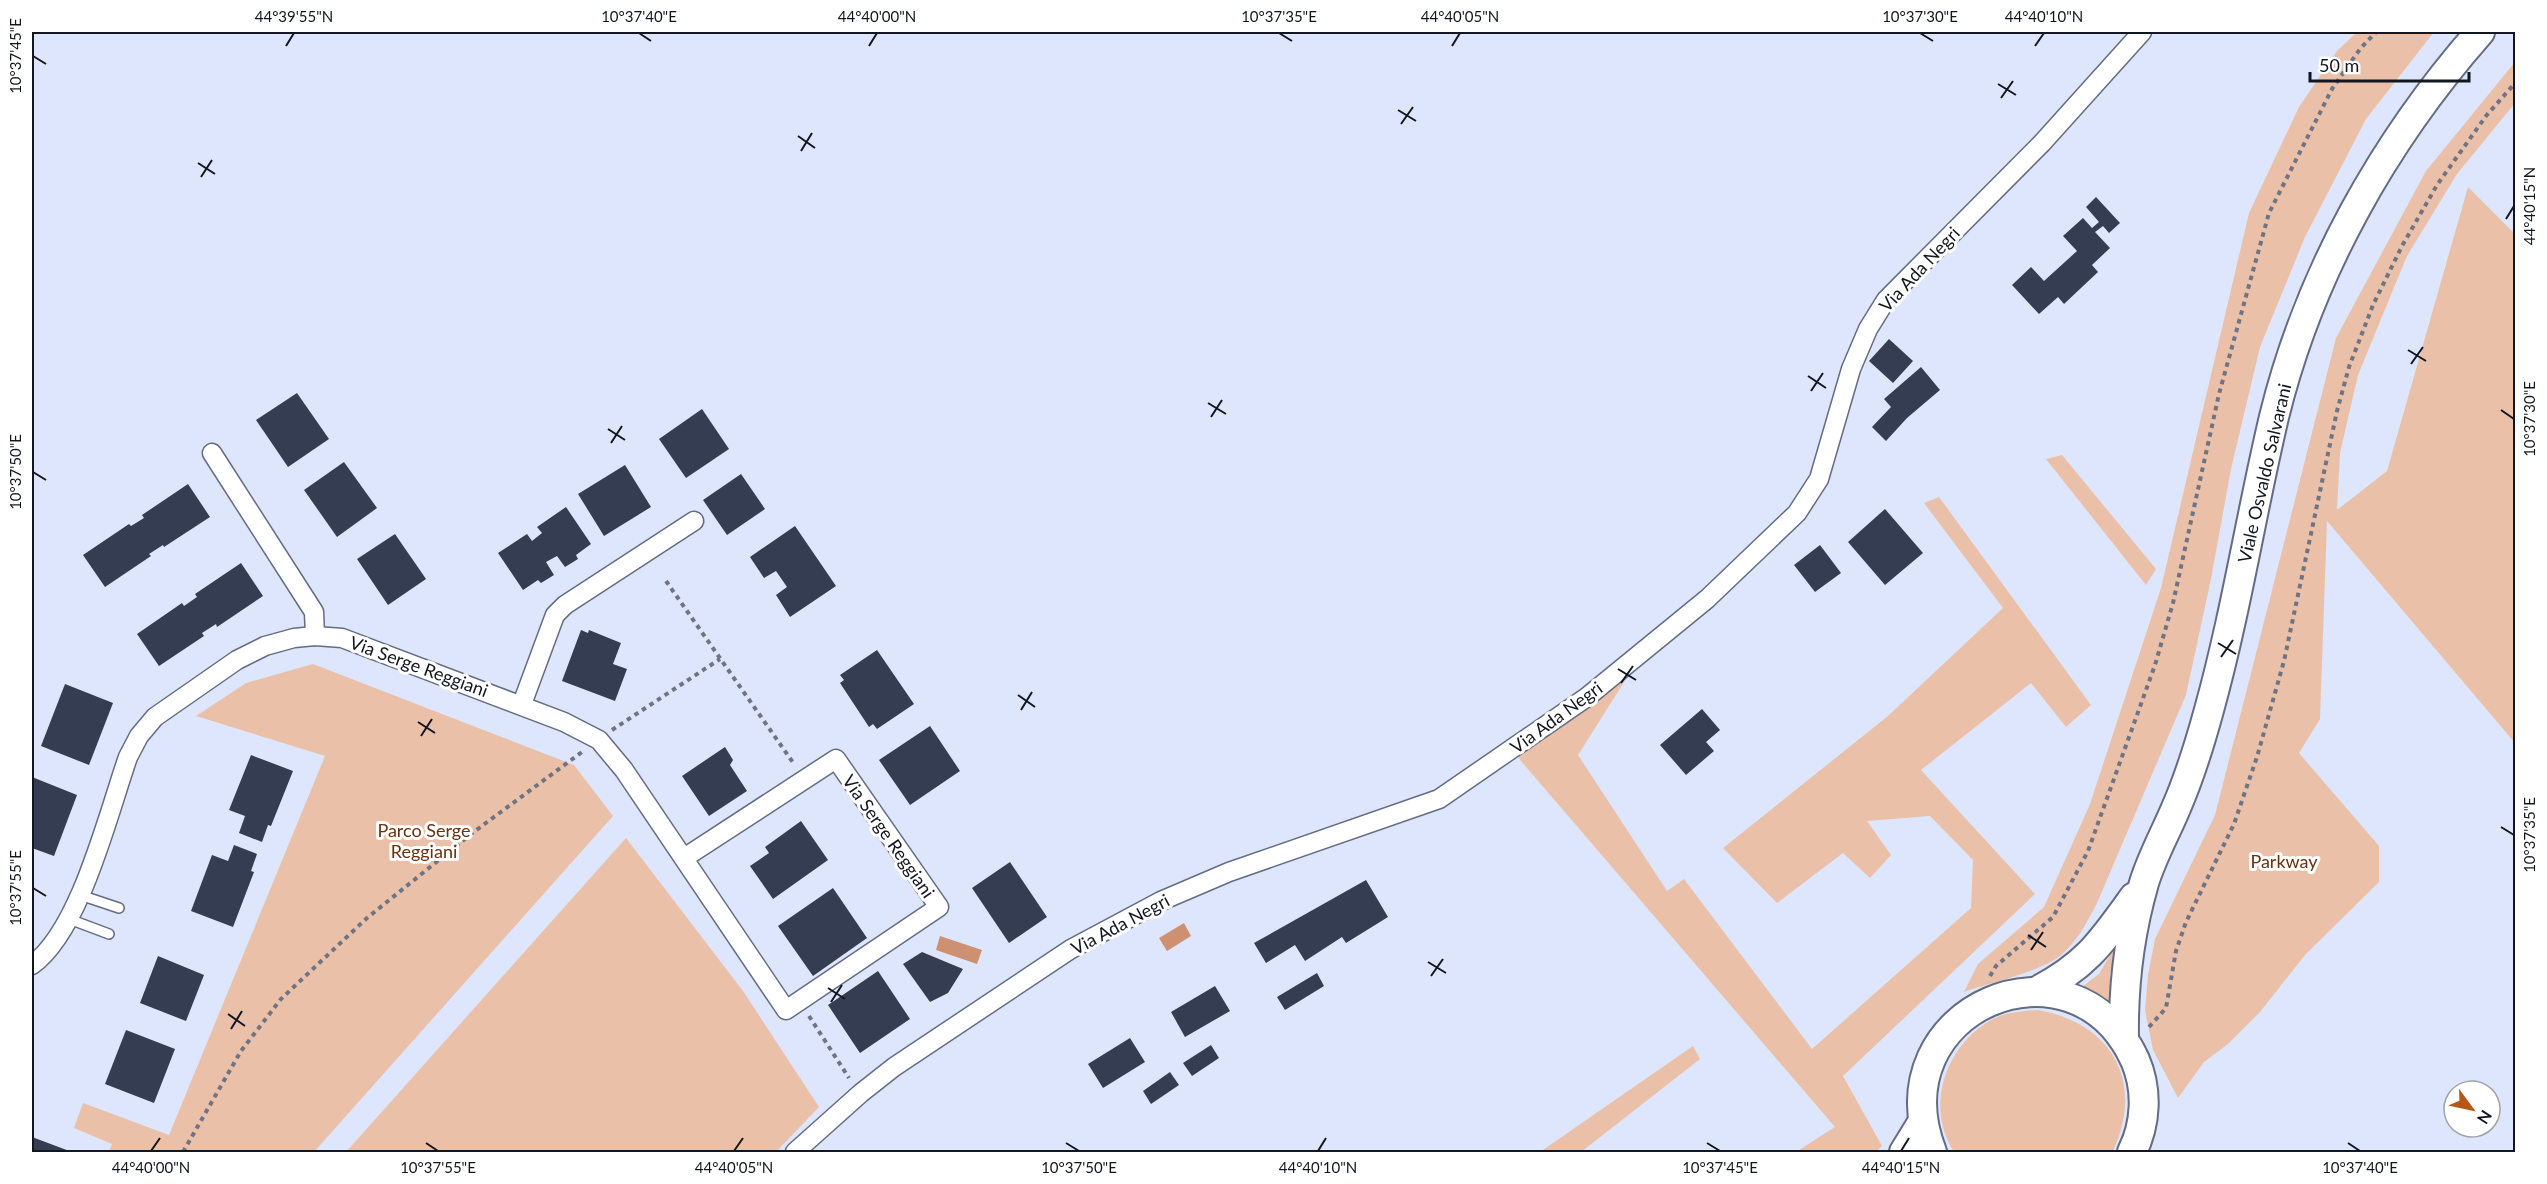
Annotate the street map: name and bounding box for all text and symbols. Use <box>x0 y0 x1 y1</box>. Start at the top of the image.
text: 44°39'55"N <box>255 7 333 25</box>
text: 10°37'40"E <box>601 7 677 25</box>
text: 44°40'00"N <box>838 7 916 25</box>
text: 10°37'35"E <box>1241 7 1317 25</box>
text: 44°40'05"N <box>1421 7 1499 25</box>
text: 10°37'30"E <box>1882 7 1958 25</box>
text: 44°40'10"N <box>2005 7 2083 25</box>
text: 10°37'45"E <box>6 18 24 94</box>
scale bar <box>2310 45 2469 83</box>
text: 50 m <box>2319 54 2359 76</box>
text: 44°40'15"N <box>2520 167 2538 245</box>
street label: Via Ada Negri <box>1874 222 1964 316</box>
street label: Viale Osvaldo Salvarani <box>2233 381 2295 565</box>
text: 10°37'30"E <box>2520 381 2538 457</box>
text: 10°37'50"E <box>6 434 24 510</box>
street label: Via Serge Reggiani <box>347 631 491 701</box>
street label: Via Ada Negri <box>1506 676 1606 758</box>
street label: Via Serge Reggiani <box>838 770 940 902</box>
text: 10°37'35"E <box>2520 797 2538 873</box>
park label: Parco Serge Reggiani <box>377 819 471 862</box>
text: 10°37'55"E <box>6 850 24 926</box>
park label: Parkway <box>2250 850 2318 872</box>
street label: Via Ada Negri <box>1067 889 1173 959</box>
north arrow <box>2442 1079 2502 1139</box>
text: N <box>2474 1107 2496 1128</box>
text: 44°40'00"N <box>112 1158 190 1176</box>
text: 10°37'55"E <box>400 1158 476 1176</box>
text: 44°40'05"N <box>695 1158 773 1176</box>
text: 10°37'50"E <box>1041 1158 1117 1176</box>
text: 44°40'10"N <box>1279 1158 1357 1176</box>
text: 10°37'45"E <box>1682 1158 1758 1176</box>
text: 44°40'15"N <box>1862 1158 1940 1176</box>
text: 10°37'40"E <box>2322 1158 2398 1176</box>

